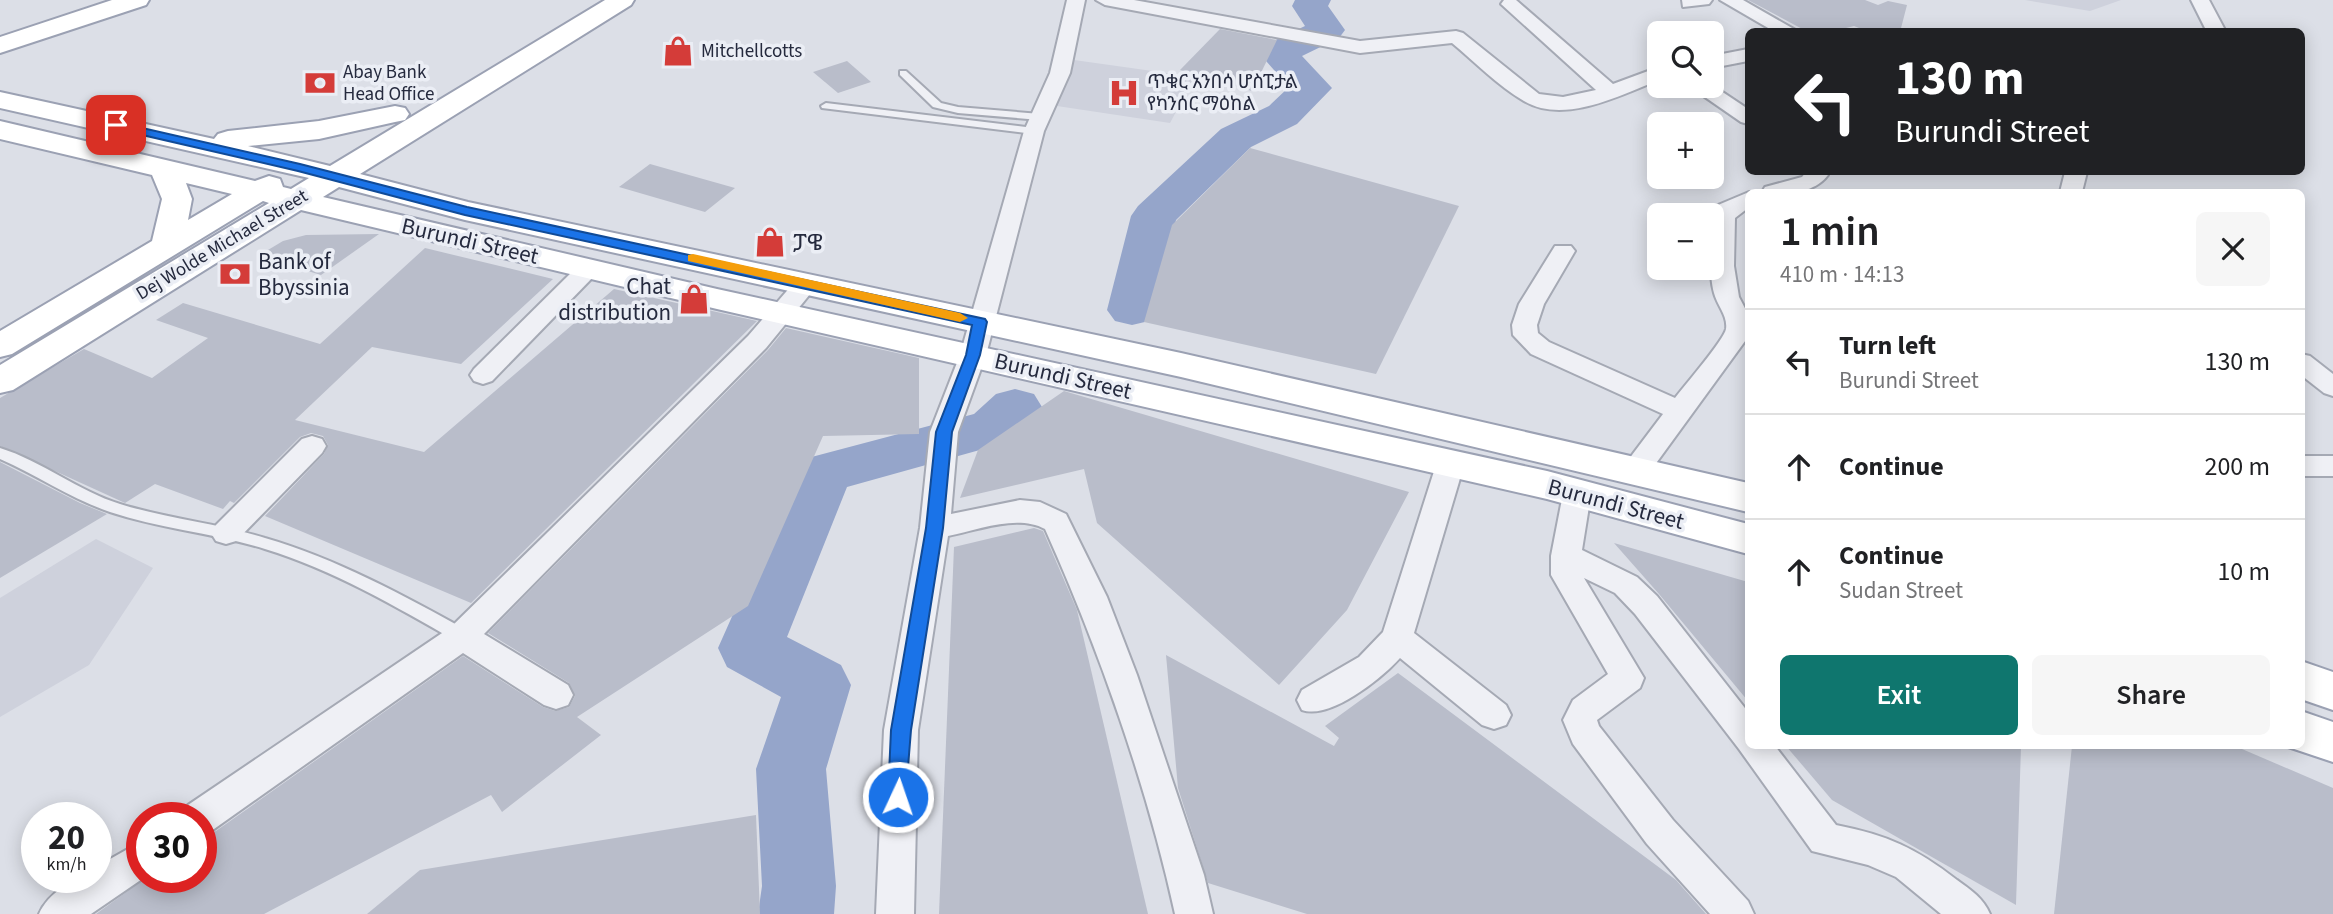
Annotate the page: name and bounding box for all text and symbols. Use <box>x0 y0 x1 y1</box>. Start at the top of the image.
map controls <box>1647 21 1724 280</box>
button: search <box>1647 21 1724 98</box>
shop icon: Mitchellcotts <box>661 34 695 68</box>
place label: Mitchellcotts <box>701 38 802 65</box>
text: 130 m <box>1895 44 2024 114</box>
icon: left <box>1780 56 1871 147</box>
place label: Abay Bank Head Office <box>343 59 434 108</box>
bank icon: Abay Bank Head Office <box>303 66 337 100</box>
place label: ጥቁር አንበሳ ሆስፒታል የካንሰር ማዕከል <box>1147 69 1298 118</box>
hospital icon: ጥቁር አንበሳ ሆስፒታል የካንሰር ማዕከል <box>1107 76 1141 110</box>
pin <box>86 95 146 155</box>
icon: arrive <box>97 106 135 144</box>
text: Burundi Street <box>1895 109 2089 155</box>
button: + <box>1647 112 1724 189</box>
street label: Dej Wolde Michael Street <box>131 183 314 307</box>
text: 1 min <box>1780 202 1880 262</box>
button: − <box>1647 203 1724 280</box>
street label: Burundi Street <box>398 209 542 273</box>
button: close <box>2196 212 2270 286</box>
shop icon: ፓዌ <box>753 225 787 259</box>
place label: ፓዌ <box>793 226 823 259</box>
place label: Bank of Bbyssinia <box>258 245 350 304</box>
bank icon: Bank of Bbyssinia <box>218 257 252 291</box>
text: 410 m · 14:13 <box>1780 258 1904 291</box>
place label: Chat distribution <box>558 270 671 329</box>
shop icon: Chat distribution <box>677 282 711 316</box>
text: Turn left <box>1839 327 1936 364</box>
icon: left <box>1780 343 1818 381</box>
text: 130 m <box>2204 343 2270 380</box>
street label: Burundi Street <box>991 344 1135 408</box>
text: Burundi Street <box>1839 364 1979 397</box>
icon: ahead <box>1780 448 1818 486</box>
text: Continue <box>1839 448 1944 485</box>
text: 200 m <box>2204 448 2270 485</box>
street label: Burundi Street <box>1544 470 1688 538</box>
text: Continue <box>1839 537 1944 574</box>
icon: ahead <box>1780 553 1818 591</box>
text: 10 m <box>2217 553 2270 590</box>
text: Sudan Street <box>1839 574 1963 607</box>
button: Exit <box>1780 655 2018 735</box>
button: Share <box>2032 655 2270 735</box>
position arrow <box>861 760 935 834</box>
speed limit sign: 30 <box>126 802 217 893</box>
text: 20 <box>48 813 85 863</box>
text: km/h <box>47 852 86 877</box>

